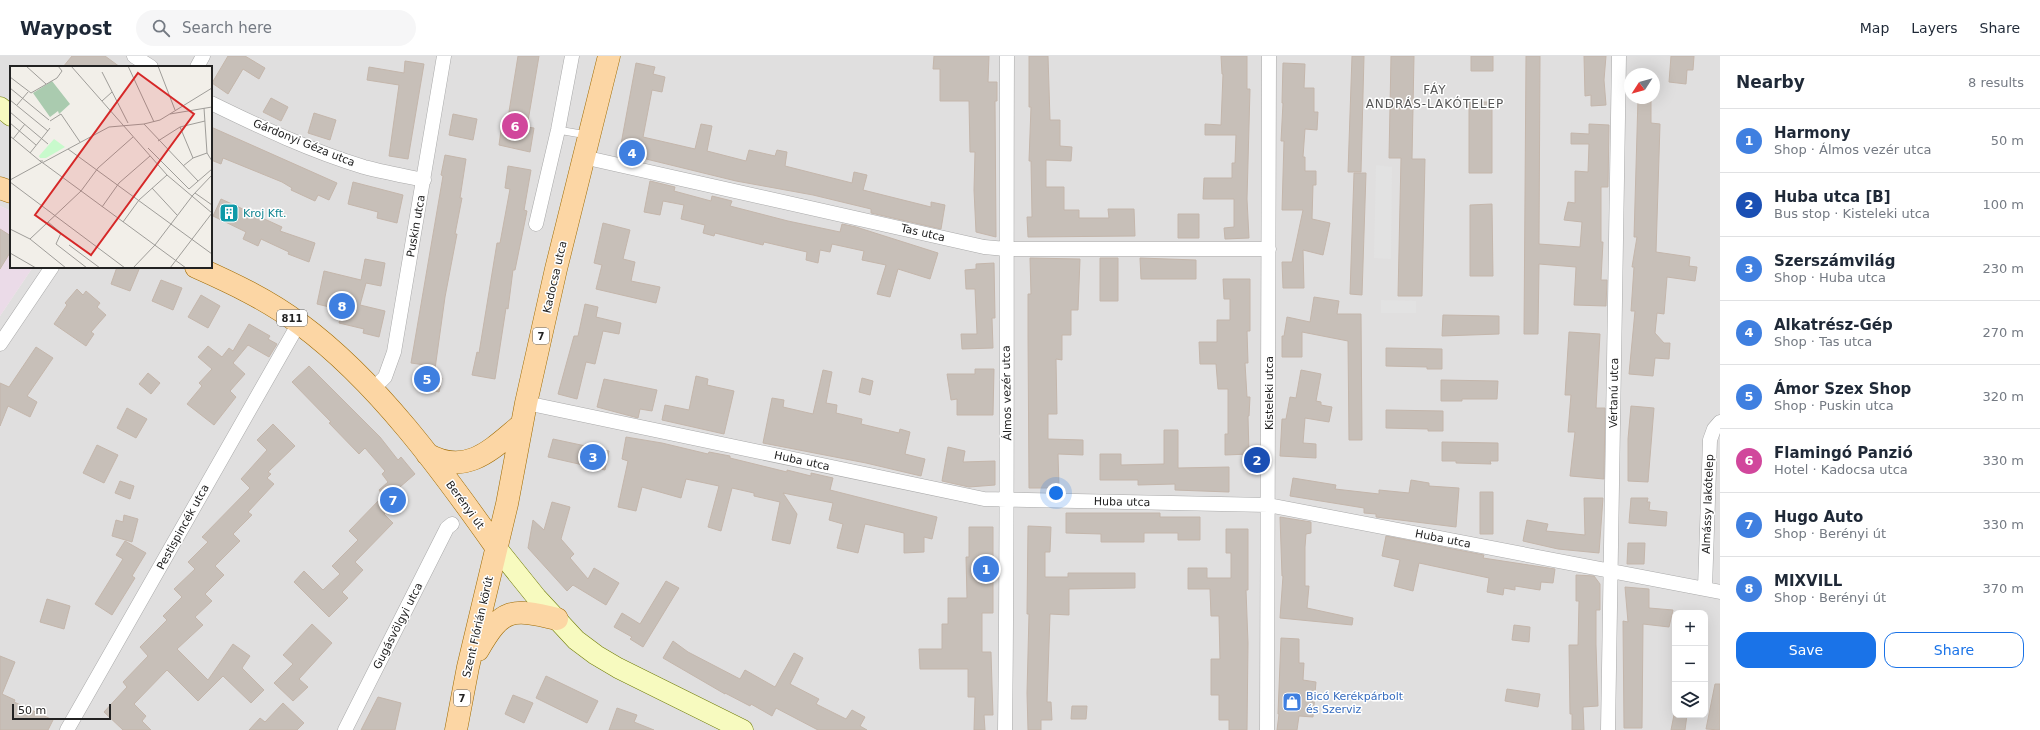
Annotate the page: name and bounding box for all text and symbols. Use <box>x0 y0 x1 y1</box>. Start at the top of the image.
search box <box>136 10 416 46</box>
text: Waypost <box>20 17 112 39</box>
icon: search <box>150 17 172 39</box>
text: Search here <box>182 19 272 37</box>
text: Map <box>1860 20 1889 36</box>
text: Layers <box>1911 20 1958 36</box>
text: Share <box>1980 20 2020 36</box>
inset map <box>10 66 212 268</box>
north arrow <box>1624 68 1660 104</box>
text: Nearby <box>1736 72 1805 92</box>
text: 8 results <box>1968 75 2024 90</box>
district label: FÁY ANDRÁS-LAKÓTELEP <box>1366 82 1504 111</box>
pin: 6 <box>502 111 528 141</box>
street label: Gárdonyi Géza utca <box>251 117 357 169</box>
text: Harmony <box>1774 124 1850 142</box>
text: 1 <box>1744 133 1754 148</box>
text: 50 m <box>1991 133 2024 148</box>
pin: 4 <box>619 138 645 168</box>
text: Shop · Álmos vezér utca <box>1774 142 1932 157</box>
text: Huba utca [B] <box>1774 188 1891 206</box>
street label: Puskin utca <box>404 194 428 258</box>
text: 2 <box>1744 197 1754 212</box>
text: 100 m <box>1982 197 2024 212</box>
building icon: Kroj Kft. <box>218 202 240 224</box>
text: Bus stop · Kisteleki utca <box>1774 206 1930 221</box>
place label: Kroj Kft. <box>243 207 286 220</box>
street label: Tas utca <box>899 221 946 244</box>
street label: Kadocsa utca <box>540 240 570 314</box>
text: Szerszámvilág <box>1774 252 1895 270</box>
text: 3 <box>1744 261 1754 276</box>
text: 230 m <box>1982 261 2024 276</box>
text: Shop · Huba utca <box>1774 270 1886 285</box>
pin: 8 <box>329 291 355 321</box>
road number: 811 <box>277 310 307 326</box>
text: Alkatrész-Gép <box>1774 316 1893 334</box>
text: 4 <box>1744 325 1754 340</box>
text: 270 m <box>1982 325 2024 340</box>
road number: 7 <box>533 328 549 344</box>
text: Shop · Tas utca <box>1774 334 1872 349</box>
street label: Álmos vezér utca <box>1000 345 1014 441</box>
street label: Kisteleki utca <box>1263 356 1276 430</box>
street label: Vértanú utca <box>1607 358 1621 428</box>
pin: 5 <box>414 364 440 394</box>
text: Ámor Szex Shop <box>1774 380 1911 398</box>
text: 5 <box>1744 389 1754 404</box>
text: 320 m <box>1982 389 2024 404</box>
text: Shop · Puskin utca <box>1774 398 1894 413</box>
pin: 3 <box>580 442 606 472</box>
text: Flamingó Panzió <box>1774 444 1913 462</box>
pin: 2 <box>1244 445 1270 475</box>
street label: Huba utca <box>773 449 831 473</box>
text: 6 <box>1744 453 1754 468</box>
text: 330 m <box>1982 453 2024 468</box>
street label: Almássy lakótelep <box>1700 454 1716 554</box>
text: Hotel · Kadocsa utca <box>1774 462 1908 477</box>
street label: Berényi út <box>443 478 487 532</box>
street label: Pestispincék utca <box>154 482 212 572</box>
your location <box>1046 483 1066 503</box>
pin: 7 <box>380 485 406 515</box>
street label: Huba utca <box>1094 495 1150 509</box>
text: Hugo Auto <box>1774 508 1863 526</box>
text: 7 <box>1744 517 1754 532</box>
text: 330 m <box>1982 517 2024 532</box>
text: Shop · Berényi út <box>1774 526 1886 541</box>
street label: Huba utca <box>1414 527 1472 551</box>
pin: 1 <box>973 554 999 584</box>
text: MIXVILL <box>1774 572 1842 590</box>
street label: Szent Flórián körút <box>460 574 496 679</box>
street label: Gugásvölgyi utca <box>371 581 425 671</box>
text: 8 <box>1744 581 1754 596</box>
text: 370 m <box>1982 581 2024 596</box>
text: Shop · Berényi út <box>1774 590 1886 605</box>
map controls <box>1672 610 1708 718</box>
button: + <box>1672 610 1708 646</box>
button: Save <box>1736 632 1876 668</box>
button: Share <box>1884 632 2024 668</box>
button: − <box>1672 646 1708 682</box>
button: layers <box>1672 682 1708 718</box>
road number: 7 <box>454 690 470 706</box>
place label: Bicó Kerékpárbolt és Szerviz <box>1306 690 1404 716</box>
shop icon: Bicó Kerékpárbolt és Szerviz <box>1281 691 1303 713</box>
scale bar <box>12 702 111 721</box>
text: 50 m <box>18 704 46 717</box>

